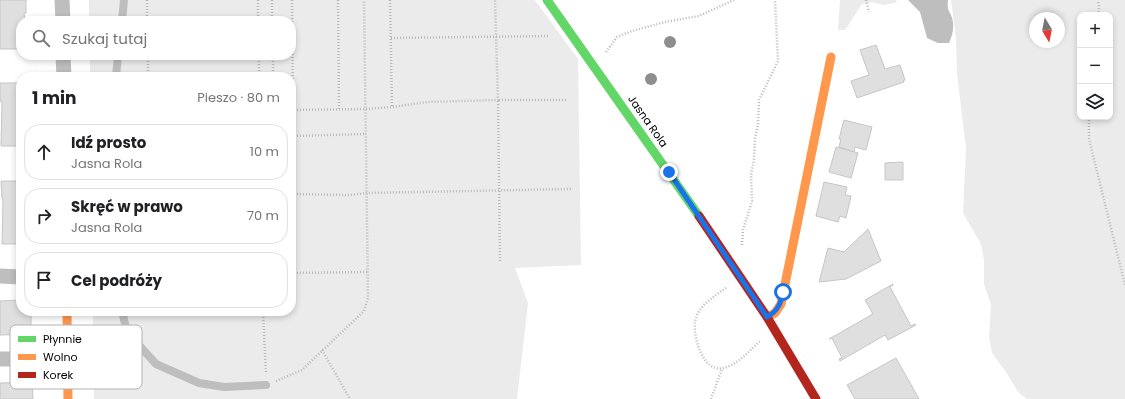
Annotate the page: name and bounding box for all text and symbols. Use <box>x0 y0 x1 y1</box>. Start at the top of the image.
north arrow <box>1029 12 1065 48</box>
map controls <box>1077 12 1113 120</box>
button: + <box>1077 12 1113 48</box>
search box <box>16 16 296 60</box>
icon: search <box>30 27 52 49</box>
text: Szukaj tutaj <box>62 28 147 49</box>
button: − <box>1077 48 1113 84</box>
button: layers <box>1077 84 1113 120</box>
text: 1 min <box>32 86 76 110</box>
text: Pieszo · 80 m <box>197 88 280 107</box>
street label: Jasna Rola <box>624 92 672 150</box>
text: Idź prosto <box>71 132 146 153</box>
icon: ahead <box>33 141 55 163</box>
text: 10 m <box>250 142 279 161</box>
text: Jasna Rola <box>71 154 142 173</box>
route end <box>660 163 678 181</box>
text: Skręć w prawo <box>71 196 183 217</box>
icon: right <box>33 205 55 227</box>
text: 70 m <box>247 206 279 225</box>
text: Jasna Rola <box>71 218 142 237</box>
icon: arrive <box>33 269 55 291</box>
text: Cel podróży <box>71 270 162 291</box>
route start <box>774 283 792 301</box>
legend <box>10 325 142 389</box>
text: Płynnie <box>43 331 82 347</box>
text: Wolno <box>43 349 78 365</box>
text: Korek <box>43 367 74 383</box>

